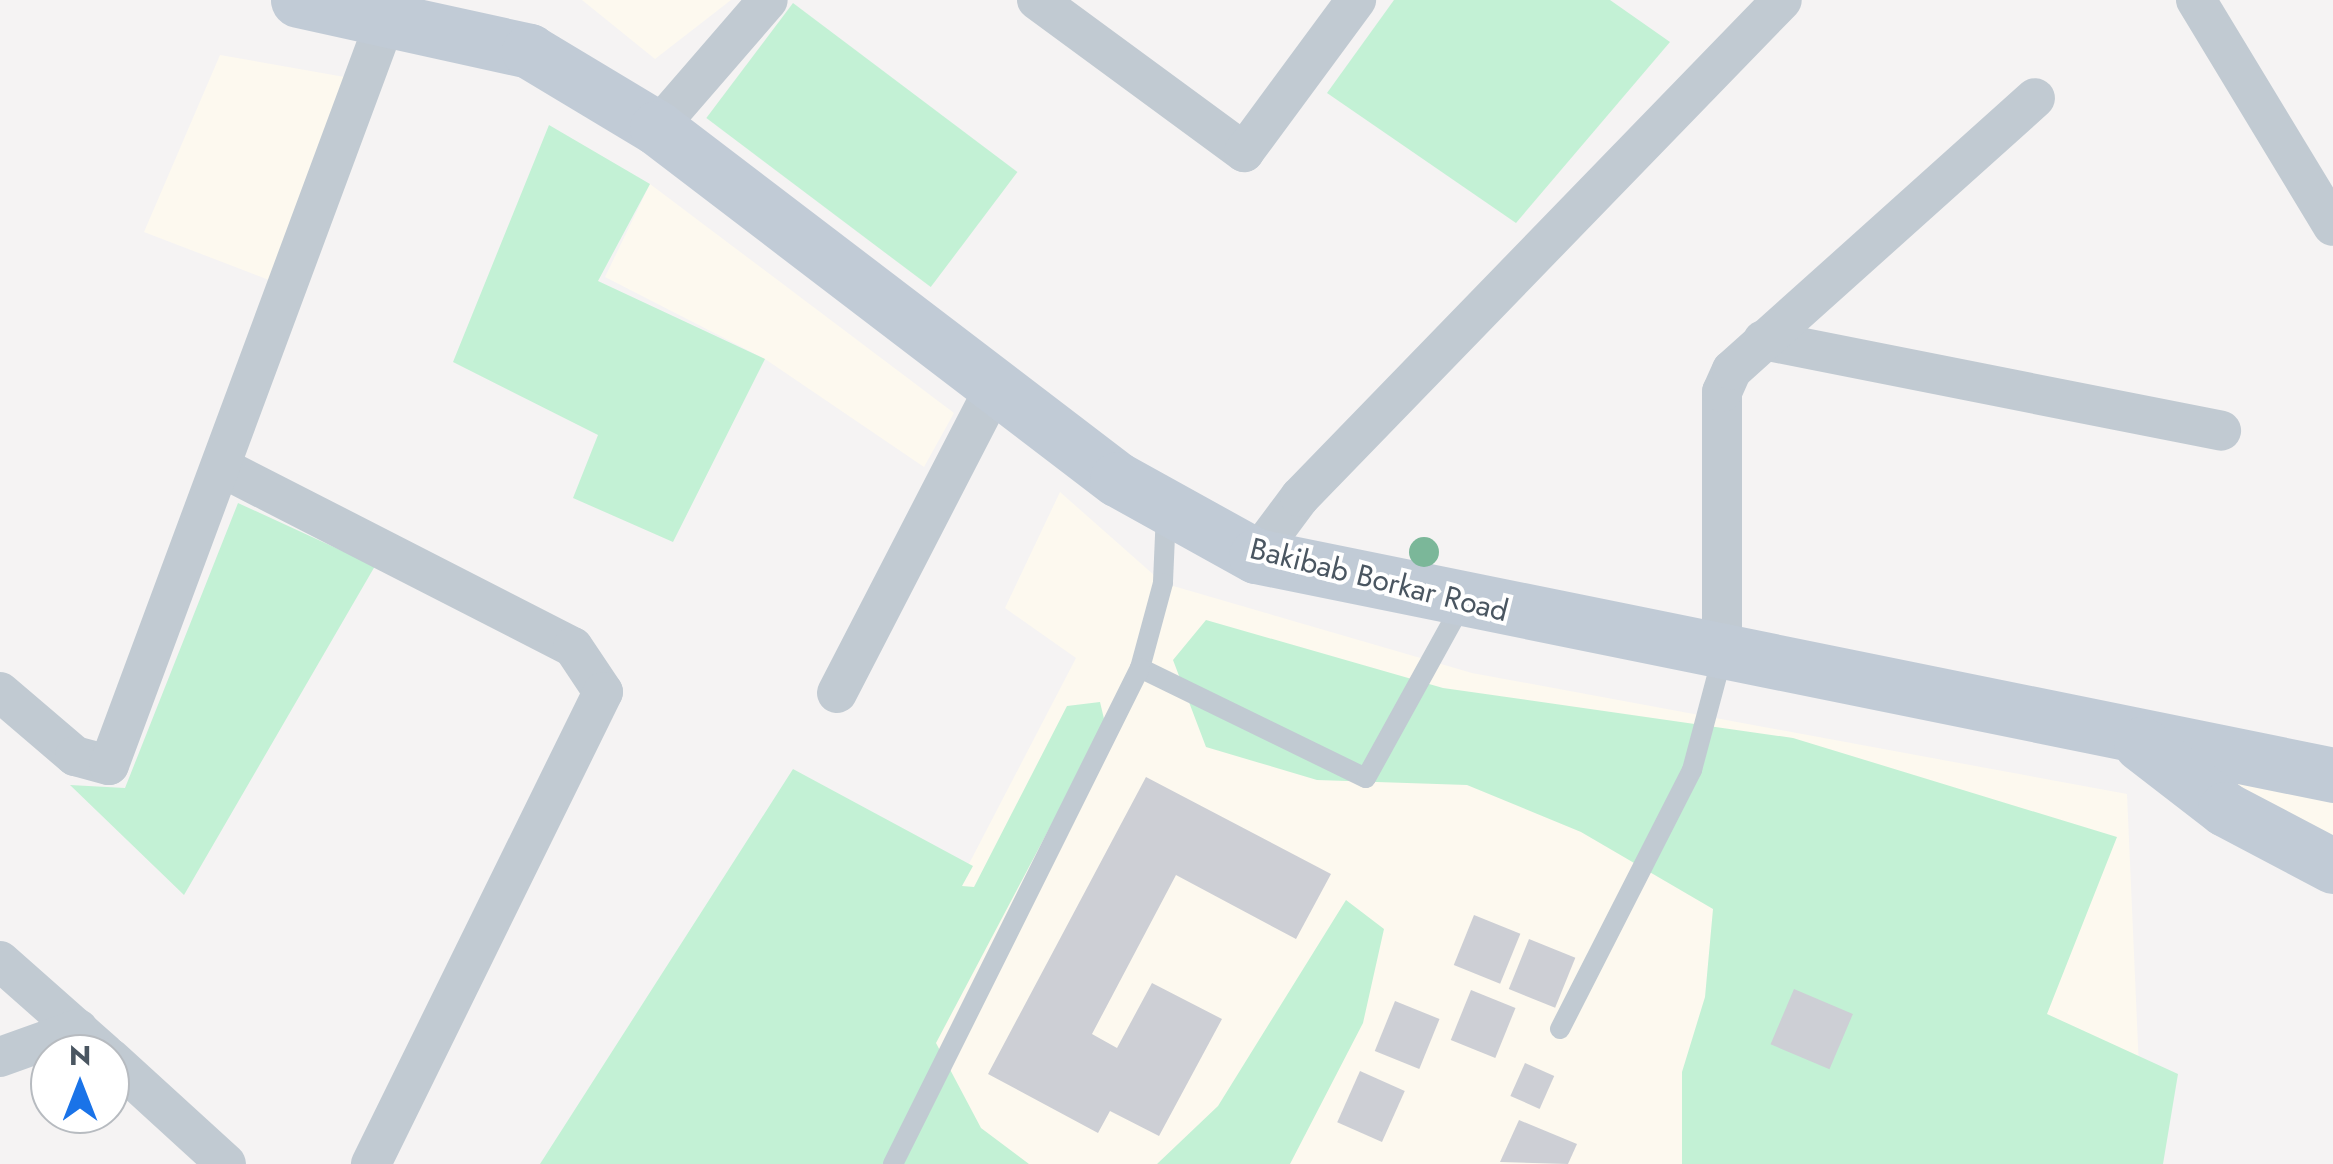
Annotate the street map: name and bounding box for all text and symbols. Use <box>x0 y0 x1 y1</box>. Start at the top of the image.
street label: Bakibab Borkar Road <box>1246 530 1512 630</box>
north arrow <box>30 1034 130 1134</box>
text: N <box>69 1035 91 1076</box>

